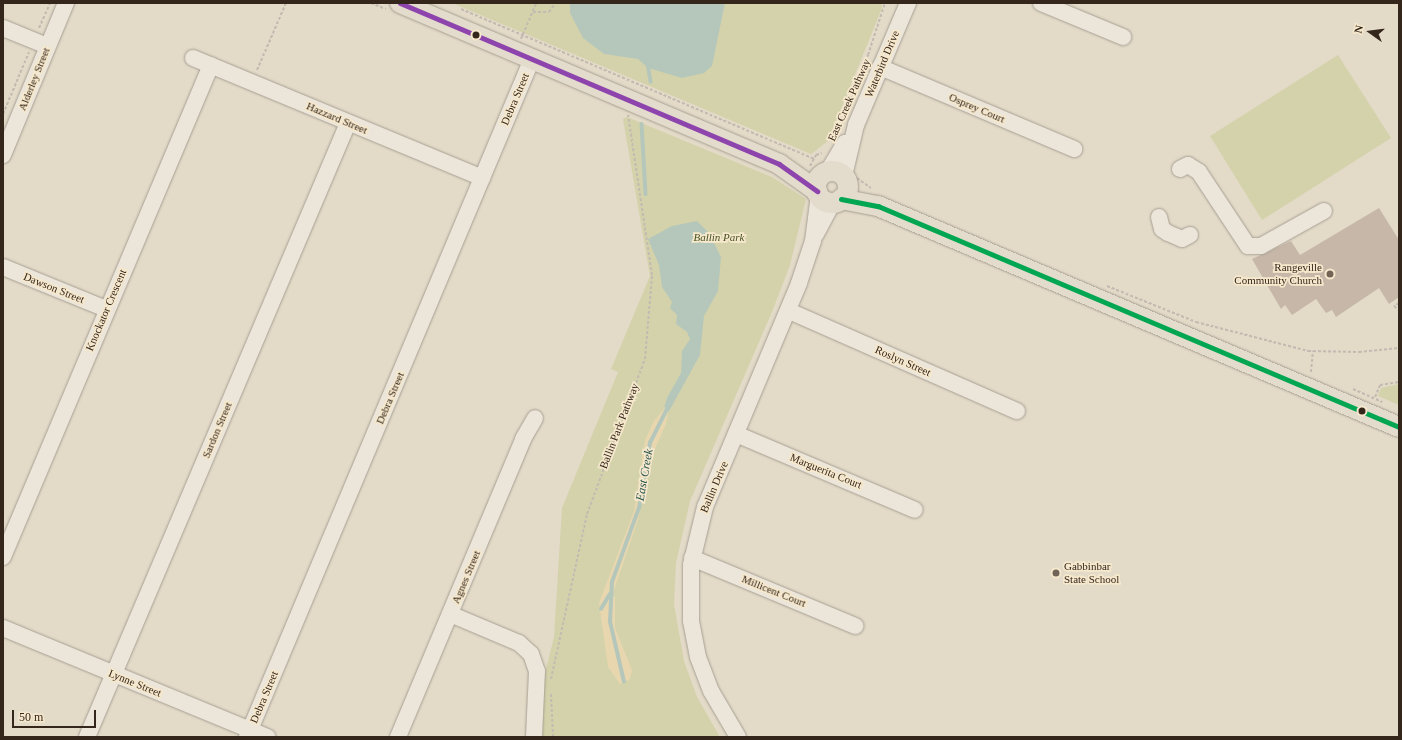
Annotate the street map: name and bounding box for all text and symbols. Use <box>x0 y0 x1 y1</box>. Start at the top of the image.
north arrow <box>1350 12 1390 52</box>
text: N <box>1352 24 1365 34</box>
street label: Waterbird Drive <box>862 29 902 99</box>
unlabelled marker <box>471 30 481 40</box>
street label: Alderley Street <box>15 46 53 112</box>
street label: East Creek Pathway <box>825 57 873 143</box>
street label: Debra Street <box>498 71 532 127</box>
street label: Osprey Court <box>947 90 1007 126</box>
street label: Hazzard Street <box>304 99 370 137</box>
park label: Ballin Park <box>693 230 745 244</box>
place label: Rangeville Community Church <box>1234 261 1322 287</box>
street label: Knockator Crescent <box>83 267 129 353</box>
marker: Rangeville Community Church <box>1325 269 1335 279</box>
street label: Dawson Street <box>22 270 86 306</box>
street label: Roslyn Street <box>873 343 933 379</box>
street label: Debra Street <box>373 370 407 426</box>
street label: Ballin Park Pathway <box>597 381 641 471</box>
street label: Sardon Street <box>199 400 235 460</box>
unlabelled marker <box>1357 406 1367 416</box>
water label: East Creek <box>633 448 657 502</box>
street label: Marguerita Court <box>788 451 864 491</box>
street label: Ballin Drive <box>697 459 731 515</box>
street label: Agnes Street <box>449 548 483 606</box>
place label: Gabbinbar State School <box>1064 560 1119 586</box>
marker: Gabbinbar State School <box>1051 568 1061 578</box>
street label: Millicent Court <box>740 572 808 610</box>
street label: Lynne Street <box>107 666 163 700</box>
street label: Debra Street <box>247 669 281 725</box>
scale bar <box>14 702 98 728</box>
text: 50 m <box>19 710 43 724</box>

